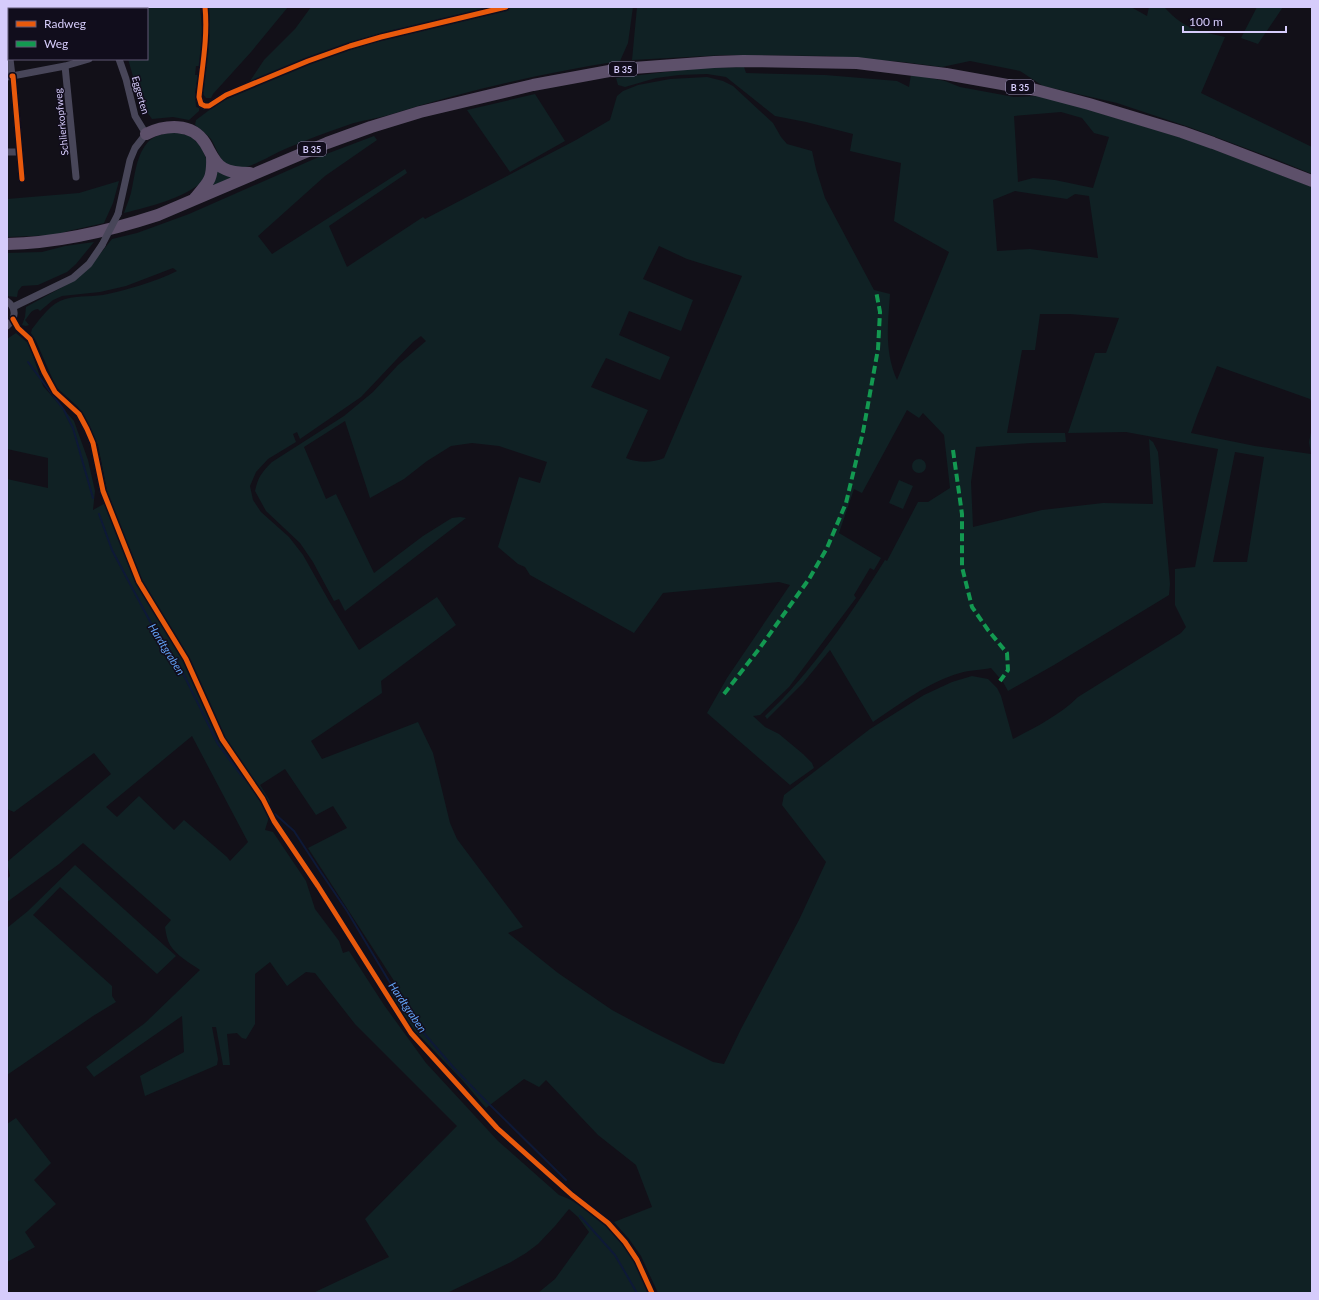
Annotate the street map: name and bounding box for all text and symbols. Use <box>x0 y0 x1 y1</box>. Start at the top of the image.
legend <box>8 8 148 60</box>
scale bar <box>1183 8 1286 34</box>
text: 100 m <box>1189 14 1223 29</box>
text: Radweg <box>44 16 86 31</box>
text: Weg <box>44 36 68 51</box>
road number: B 35 <box>609 62 637 76</box>
street label: Eggerten <box>130 74 152 116</box>
road number: B 35 <box>1006 80 1034 94</box>
street label: Schlierkopfweg <box>52 88 70 156</box>
road number: B 35 <box>298 142 326 156</box>
water label: Hardtgraben <box>146 621 188 677</box>
water label: Hardtgraben <box>386 979 430 1035</box>

